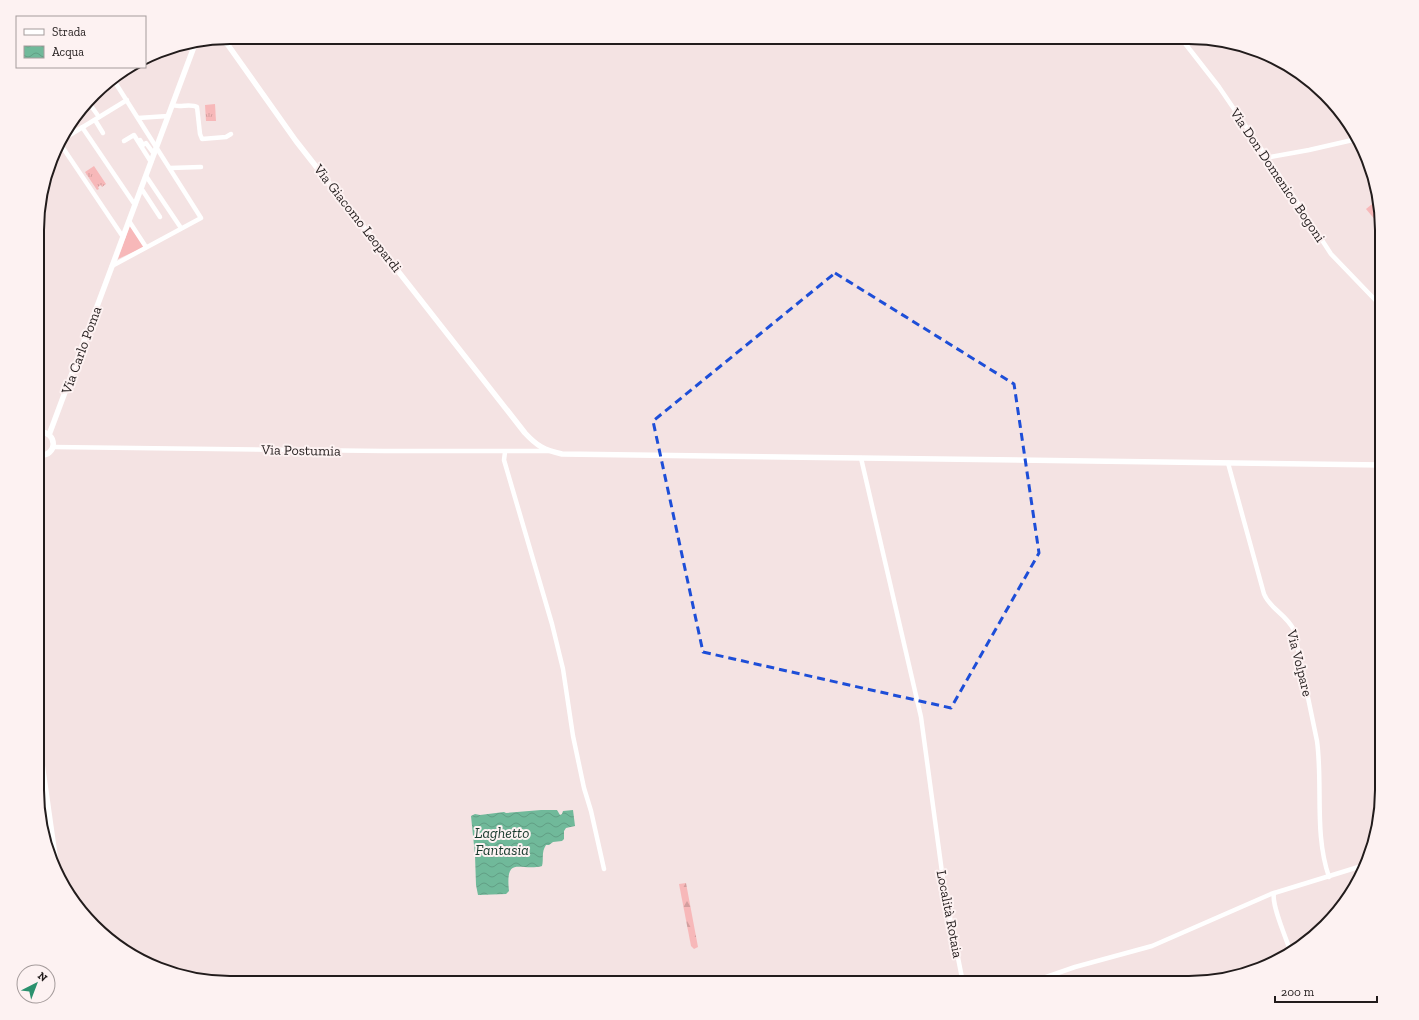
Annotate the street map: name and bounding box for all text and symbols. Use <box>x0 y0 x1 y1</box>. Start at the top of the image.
legend <box>16 16 146 68</box>
text: Strada <box>52 25 86 39</box>
text: Acqua <box>52 45 84 59</box>
street label: Via Don Domenico Bogoni <box>1226 104 1329 246</box>
street label: Via Giacomo Leopardi <box>310 160 405 276</box>
street label: Via Carlo Poma <box>57 304 105 397</box>
street label: Via Postumia <box>260 441 341 460</box>
street label: Via Volpare <box>1283 627 1316 699</box>
water label: Laghetto Fantasia <box>475 824 529 859</box>
street label: Località Rotaia <box>933 869 966 960</box>
north arrow <box>16 964 56 1004</box>
text: N <box>35 969 50 985</box>
scale bar <box>1275 978 1377 1004</box>
text: 200 m <box>1281 985 1315 999</box>

